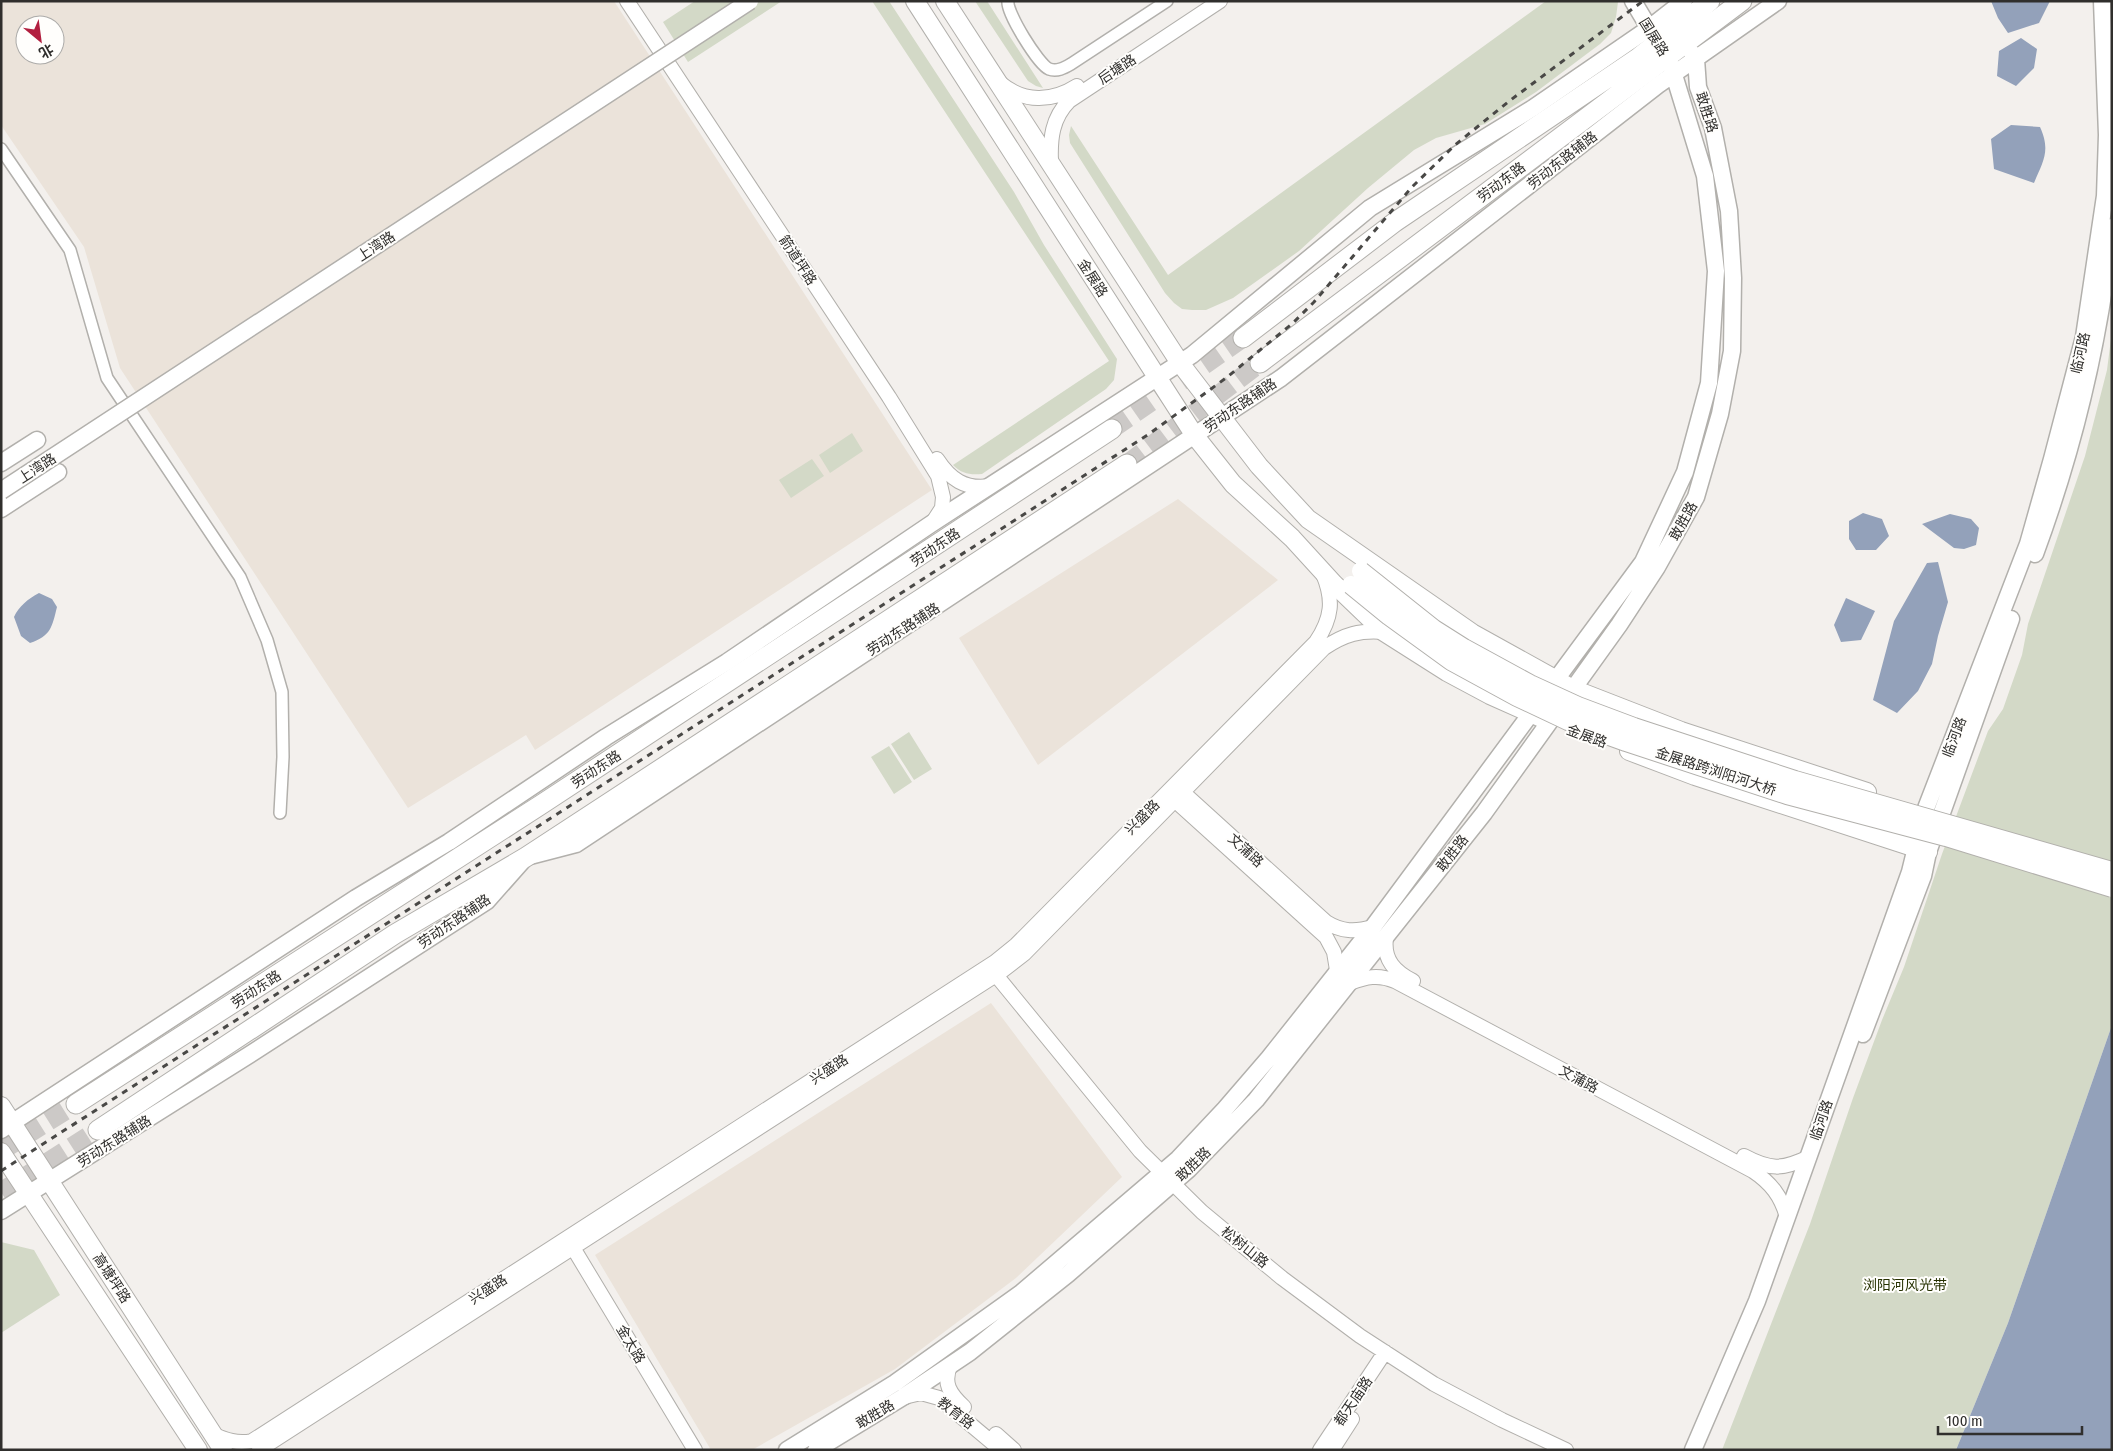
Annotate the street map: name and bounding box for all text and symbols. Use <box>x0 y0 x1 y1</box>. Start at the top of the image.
north arrow <box>15 15 65 65</box>
street label: 国展路 <box>1635 15 1672 60</box>
text: 北 <box>36 40 56 62</box>
street label: 后塘路 <box>1095 51 1140 88</box>
street label: 敢胜路 <box>1692 90 1721 135</box>
street label: 劳动东路辅路 <box>1524 128 1601 193</box>
street label: 劳动东路 <box>1474 159 1529 206</box>
street label: 上湾路 <box>354 228 399 265</box>
street label: 箭道坪路 <box>775 232 820 288</box>
street label: 金展路 <box>1074 256 1111 301</box>
street label: 临河路 <box>2067 331 2093 375</box>
street label: 劳动东路辅路 <box>1201 375 1280 436</box>
street label: 上湾路 <box>15 450 60 487</box>
street label: 敢胜路 <box>1666 499 1701 544</box>
street label: 劳动东路 <box>907 525 963 570</box>
street label: 劳动东路辅路 <box>863 599 943 659</box>
street label: 临河路 <box>1939 715 1970 760</box>
street label: 金展路 <box>1564 721 1609 752</box>
street label: 金展路跨浏阳河大桥 <box>1653 744 1778 799</box>
street label: 劳动东路 <box>568 747 624 792</box>
street label: 兴盛路 <box>1121 796 1163 838</box>
street label: 文蒲路 <box>1224 830 1267 871</box>
street label: 敢胜路 <box>1433 832 1472 875</box>
street label: 劳动东路辅路 <box>415 891 494 952</box>
street label: 劳动东路 <box>228 967 284 1012</box>
street label: 兴盛路 <box>807 1051 852 1088</box>
street label: 文蒲路 <box>1556 1062 1601 1097</box>
street label: 临河路 <box>1807 1098 1836 1143</box>
street label: 劳动东路辅路 <box>74 1112 154 1171</box>
street label: 敢胜路 <box>1172 1144 1214 1185</box>
street label: 松树山路 <box>1218 1223 1272 1272</box>
street label: 高塘坪路 <box>89 1250 134 1306</box>
street label: 兴盛路 <box>466 1271 511 1308</box>
park label: 浏阳河风光带 <box>1863 1277 1947 1294</box>
street label: 金太路 <box>612 1322 649 1367</box>
street label: 都天庙路 <box>1331 1373 1376 1429</box>
street label: 教育路 <box>934 1394 978 1433</box>
street label: 敢胜路 <box>853 1396 898 1433</box>
scale bar <box>1938 1404 2082 1436</box>
text: 100 m <box>1946 1412 1983 1430</box>

